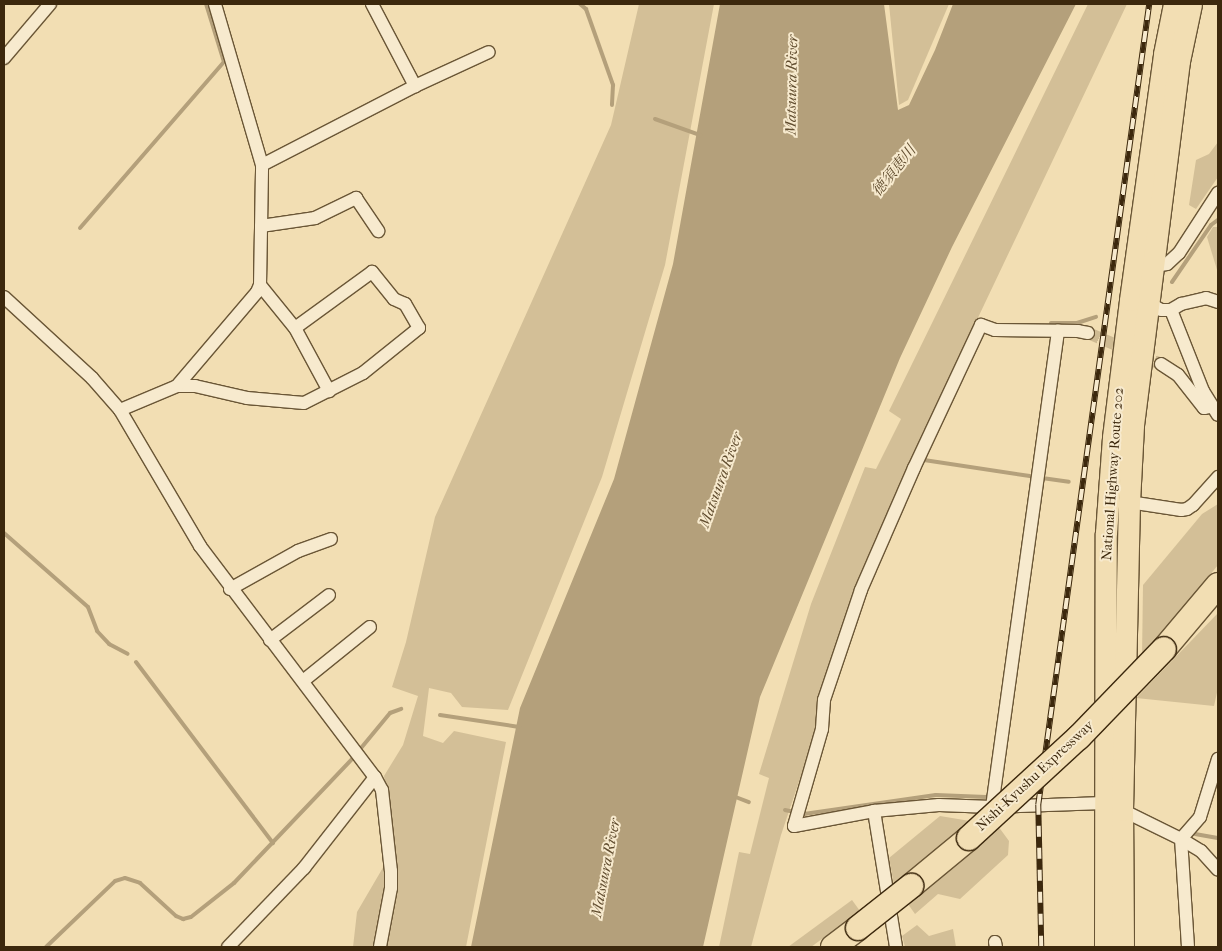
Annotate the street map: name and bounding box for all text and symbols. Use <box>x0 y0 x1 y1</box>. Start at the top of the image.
water label: Matsuura River <box>782 35 802 135</box>
water label: 徳須恵川 <box>868 142 920 200</box>
street label: National Highway Route 202 <box>1099 387 1127 561</box>
water label: Matsuura River <box>695 430 747 530</box>
street label: Nishi-Kyushu Expressway <box>973 717 1097 835</box>
water label: Matsuura River <box>588 817 624 919</box>

